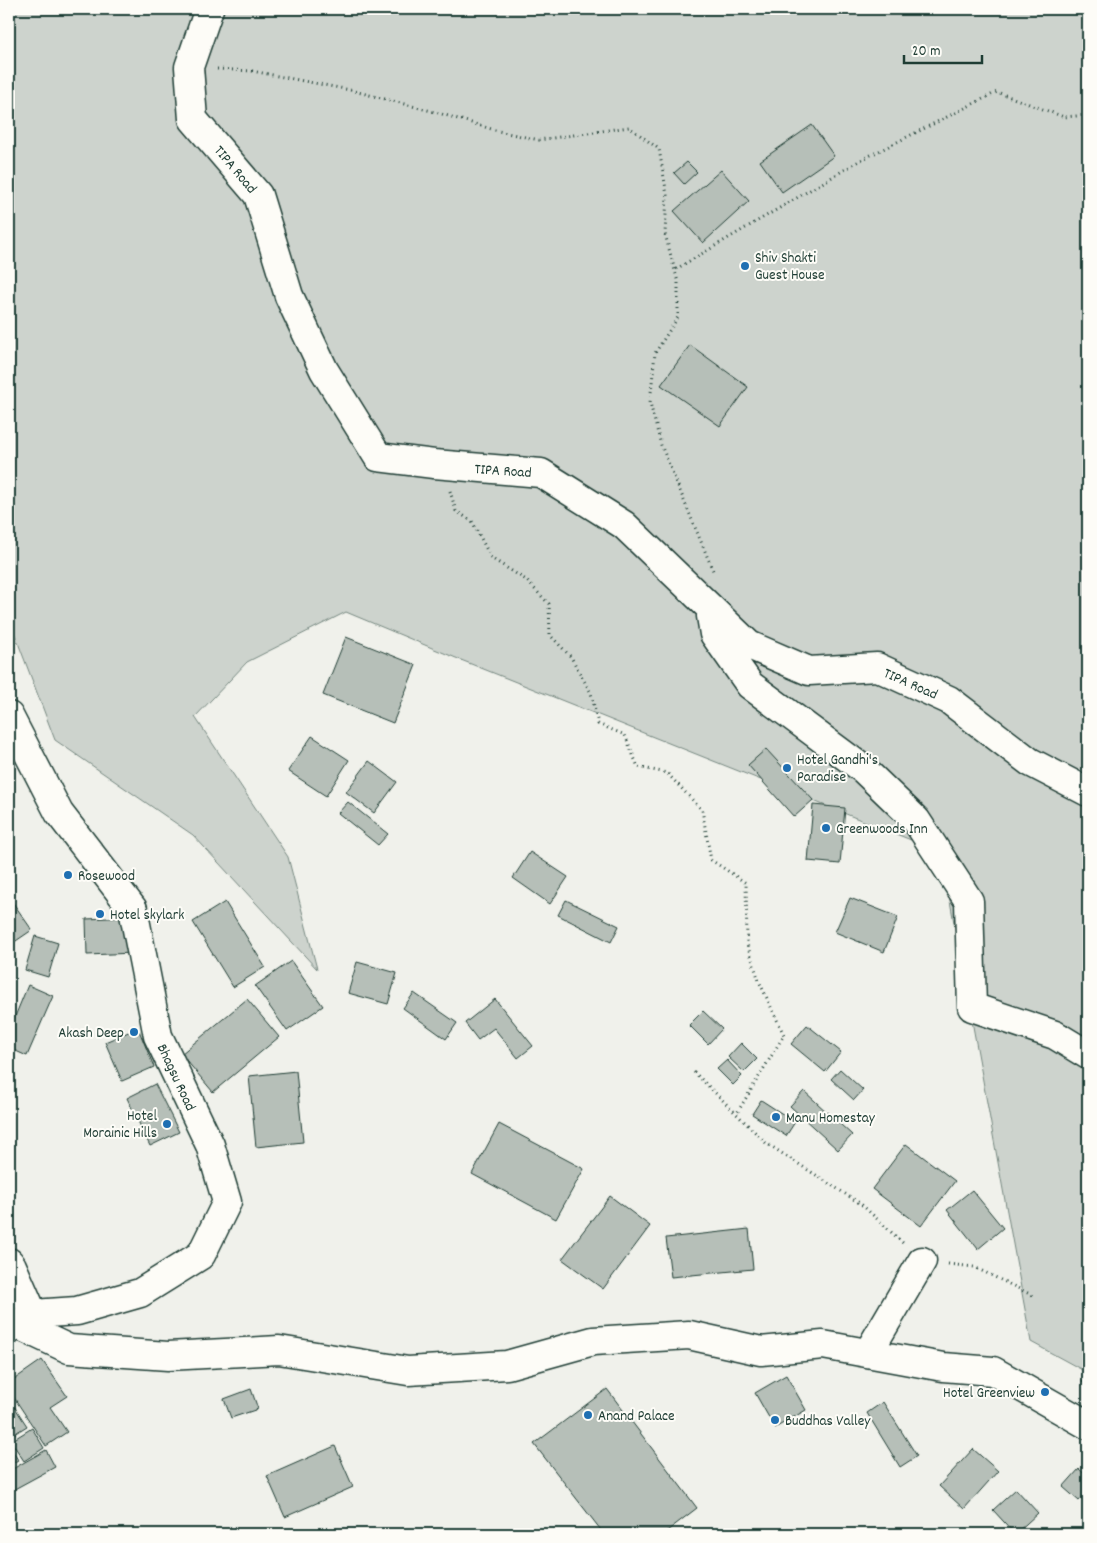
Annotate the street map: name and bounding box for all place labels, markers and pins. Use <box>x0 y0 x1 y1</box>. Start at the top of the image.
place label: Shiv Shakti Guest House <box>755 248 825 287</box>
marker: Shiv Shakti Guest House <box>739 260 751 272</box>
place label: Hotel Gandhi's Paradise <box>797 750 878 789</box>
marker: Hotel Gandhi's Paradise <box>781 762 793 774</box>
place label: Greenwoods Inn <box>836 819 928 841</box>
marker: Greenwoods Inn <box>820 822 832 834</box>
place label: Rosewood <box>78 866 135 888</box>
marker: Rosewood <box>62 869 74 881</box>
place label: Hotel skylark <box>110 905 184 927</box>
marker: Hotel skylark <box>94 908 106 920</box>
place label: Akash Deep <box>58 1023 124 1045</box>
marker: Akash Deep <box>128 1026 140 1038</box>
place label: Hotel Morainic Hills <box>83 1106 157 1145</box>
place label: Manu Homestay <box>786 1108 876 1130</box>
marker: Manu Homestay <box>770 1111 782 1123</box>
marker: Hotel Morainic Hills <box>161 1118 173 1130</box>
place label: Hotel Greenview <box>943 1383 1035 1405</box>
marker: Hotel Greenview <box>1039 1386 1051 1398</box>
place label: Anand Palace <box>598 1406 675 1428</box>
marker: Anand Palace <box>582 1409 594 1421</box>
place label: Buddhas Valley <box>785 1411 871 1433</box>
marker: Buddhas Valley <box>769 1414 781 1426</box>

